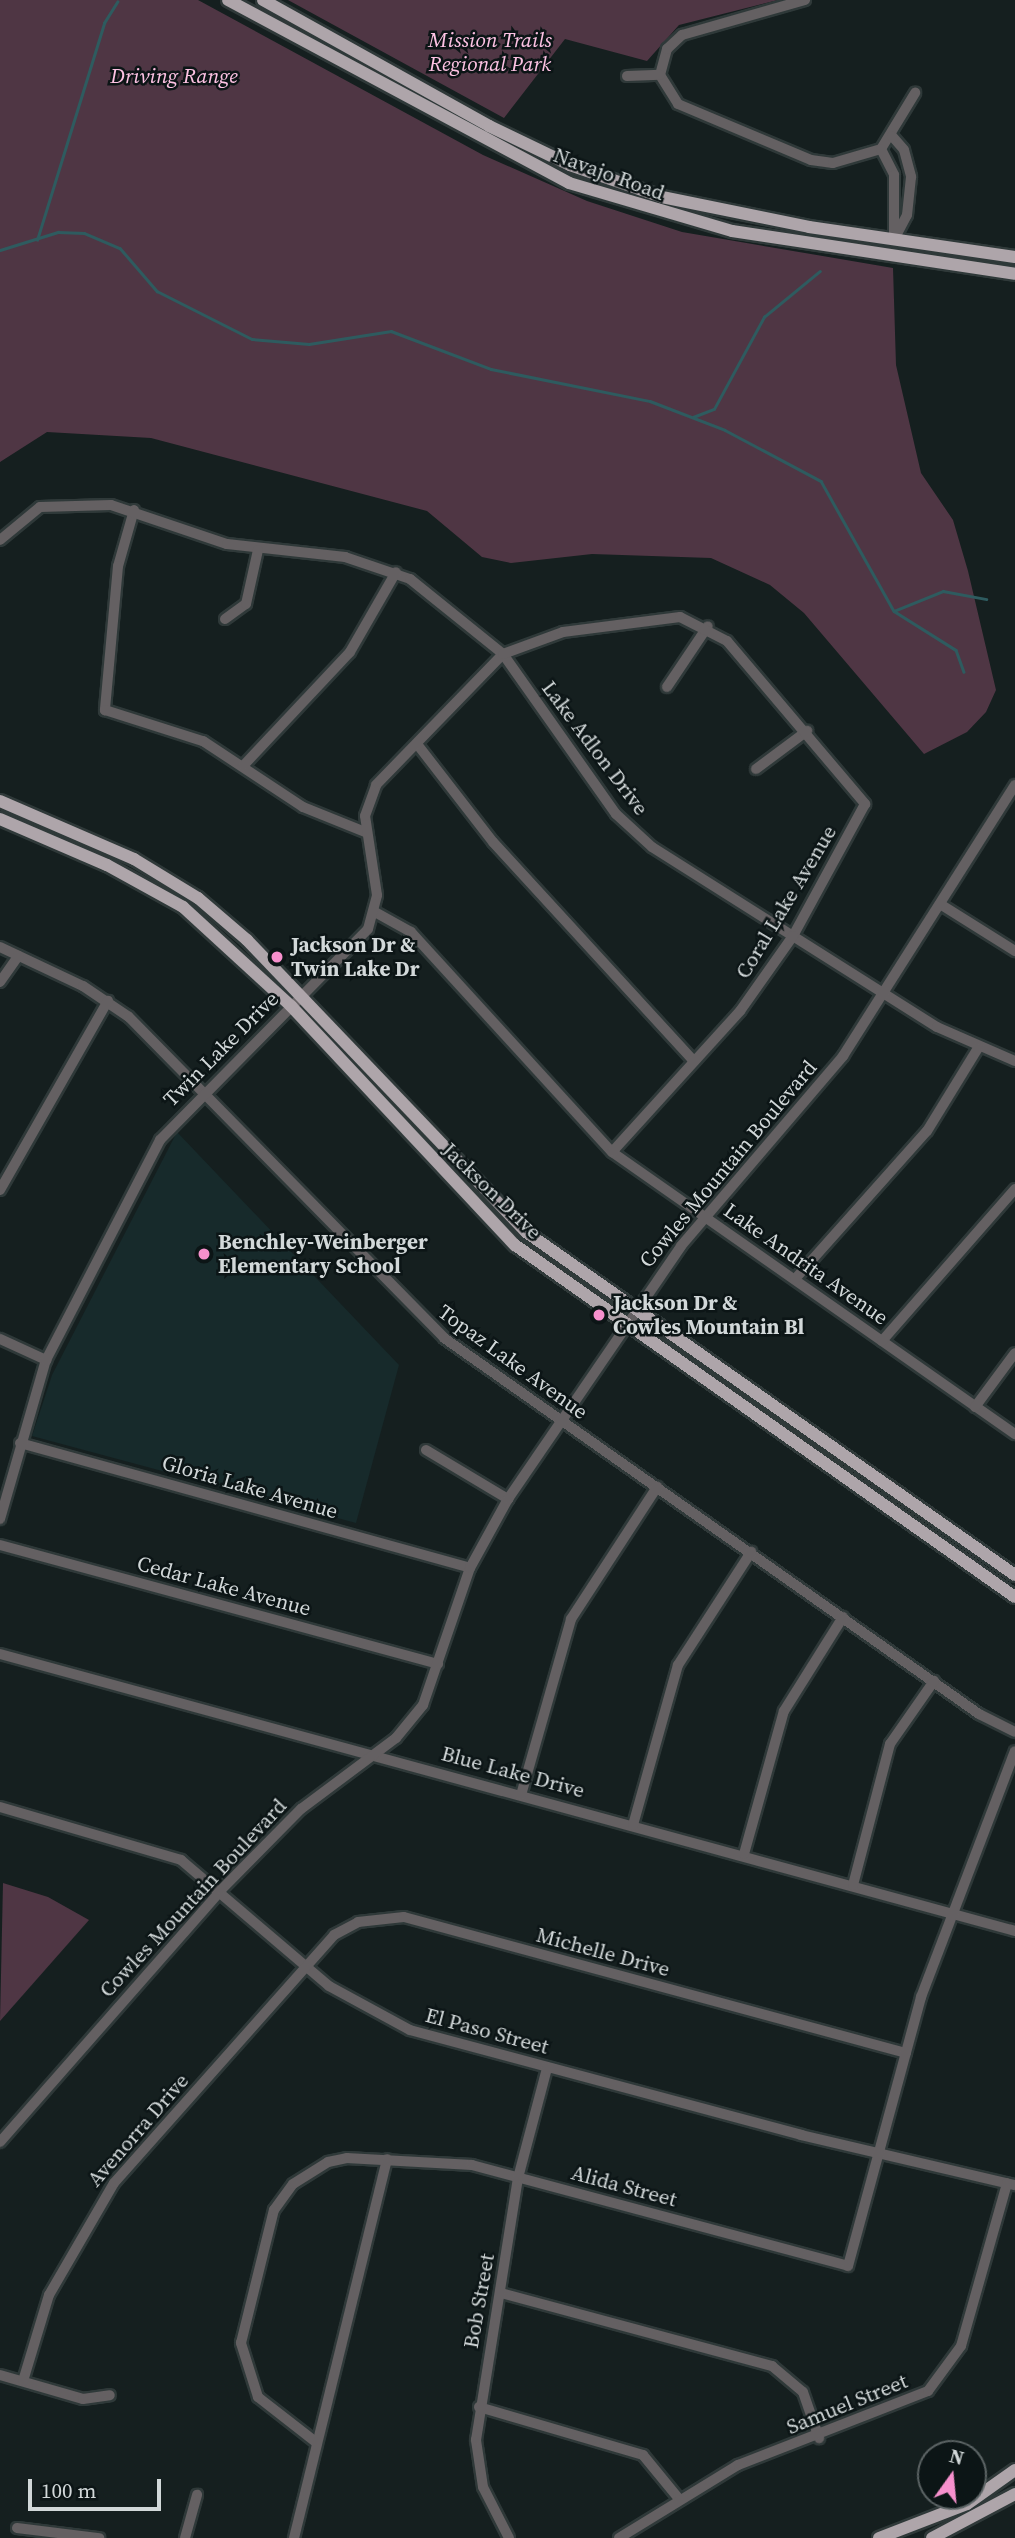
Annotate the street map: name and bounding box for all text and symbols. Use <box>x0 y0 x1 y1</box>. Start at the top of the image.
park label: Mission Trails Regional Park <box>428 27 552 77</box>
park label: Driving Range <box>110 63 238 89</box>
street label: Navajo Road <box>550 142 668 206</box>
street label: Lake Adlon Drive <box>536 676 654 820</box>
street label: Coral Lake Avenue <box>730 821 842 983</box>
place label: Jackson Dr & Twin Lake Dr <box>291 932 419 982</box>
marker: Jackson Dr & Twin Lake Dr <box>269 949 285 965</box>
street label: Twin Lake Drive <box>158 986 284 1112</box>
street label: Cowles Mountain Boulevard <box>634 1055 822 1273</box>
street label: Jackson Drive <box>437 1137 547 1245</box>
street label: Lake Andrita Avenue <box>719 1198 893 1330</box>
place label: Benchley-Weinberger Elementary School <box>218 1229 428 1279</box>
marker: Benchley-Weinberger Elementary School <box>196 1246 212 1262</box>
place label: Jackson Dr & Cowles Mountain Bl <box>613 1290 804 1340</box>
street label: Topaz Lake Avenue <box>433 1299 593 1425</box>
marker: Jackson Dr & Cowles Mountain Bl <box>591 1307 607 1323</box>
street label: Gloria Lake Avenue <box>159 1450 341 1524</box>
street label: Cedar Lake Avenue <box>134 1551 314 1621</box>
street label: Blue Lake Drive <box>439 1741 587 1803</box>
street label: Cowles Mountain Boulevard <box>94 1793 292 2003</box>
street label: Michelle Drive <box>534 1922 672 1982</box>
street label: El Paso Street <box>423 2002 551 2060</box>
street label: Avenorra Drive <box>82 2068 194 2192</box>
street label: Alida Street <box>569 2160 679 2212</box>
street label: Bob Street <box>458 2252 500 2350</box>
street label: Samuel Street <box>783 2368 911 2440</box>
north arrow <box>917 2440 987 2510</box>
text: N <box>947 2442 967 2471</box>
scale bar <box>32 2464 164 2508</box>
text: 100 m <box>41 2476 96 2505</box>

